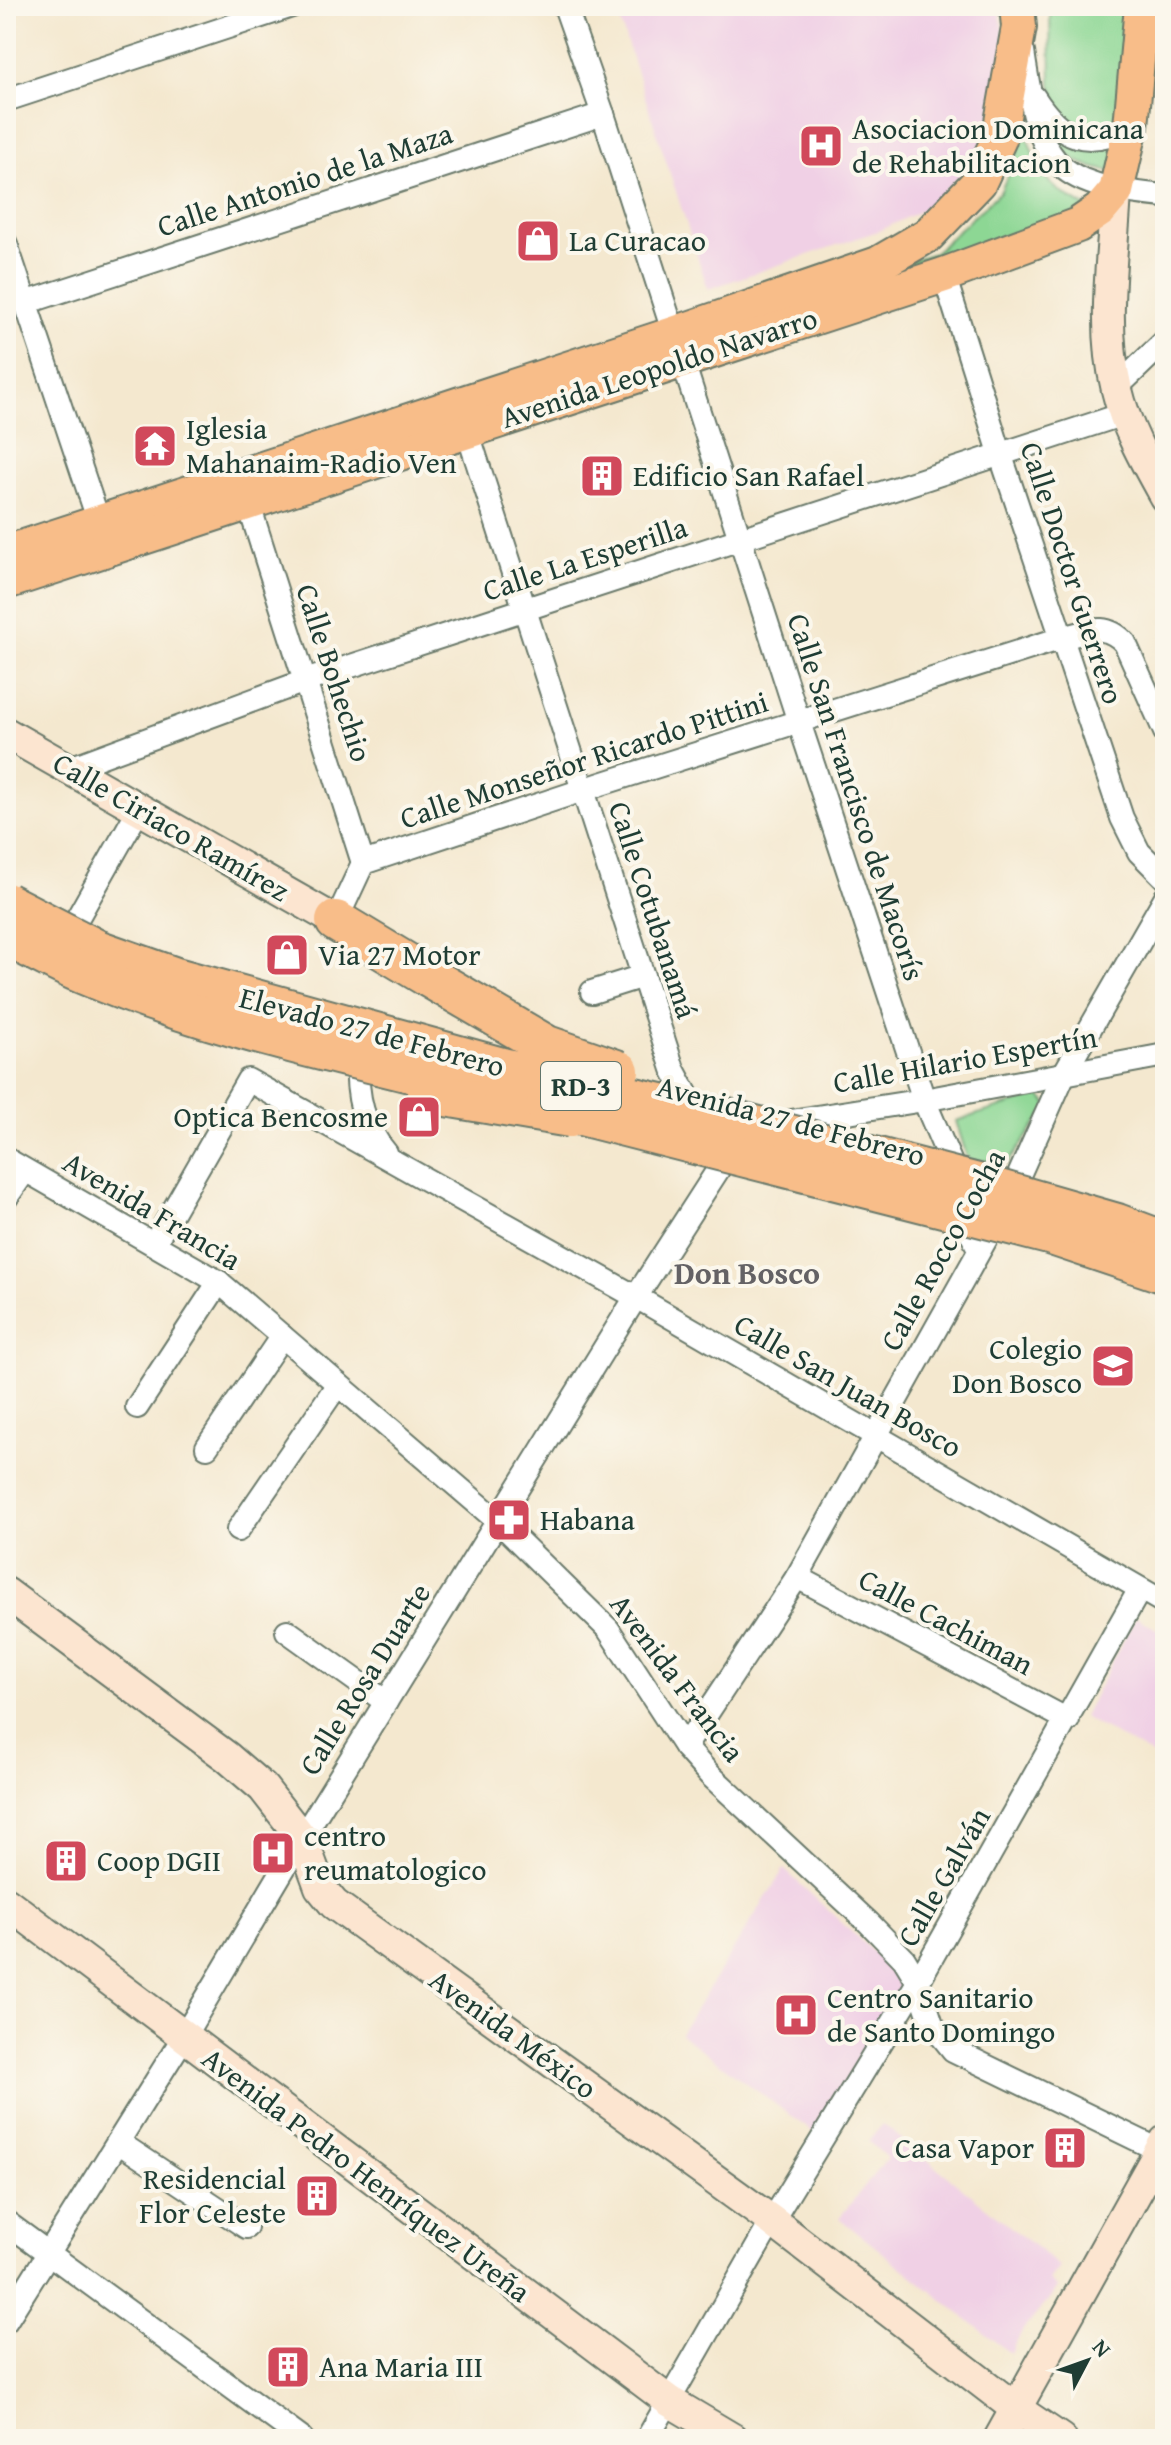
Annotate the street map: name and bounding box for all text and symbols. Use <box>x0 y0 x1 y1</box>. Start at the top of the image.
place label: Asociacion Dominicana de Rehabilitacion <box>852 106 1144 184</box>
street label: Calle Antonio de la Maza <box>151 111 458 248</box>
hospital icon: Asociacion Dominicana de Rehabilitacion <box>797 122 845 170</box>
shop icon: La Curacao <box>514 217 562 265</box>
place label: La Curacao <box>569 218 706 262</box>
street label: Avenida Leopoldo Navarro <box>495 295 823 439</box>
place label: Iglesia Mahanaim-Radio Ven <box>186 406 457 484</box>
temple icon: Iglesia Mahanaim-Radio Ven <box>131 422 179 470</box>
street label: Calle Doctor Guerrero <box>1010 436 1136 709</box>
building icon: Edificio San Rafael <box>578 452 626 500</box>
place label: Edificio San Rafael <box>633 453 864 497</box>
street label: Calle La Esperilla <box>477 504 693 612</box>
street label: Calle Bohechio <box>285 578 384 767</box>
street label: Calle San Francisco de Macorís <box>777 607 937 986</box>
street label: Calle Monseñor Ricardo Pittini <box>394 679 773 839</box>
street label: Calle Ciriaco Ramírez <box>45 740 298 912</box>
street label: Calle Cotubanamá <box>598 795 710 1024</box>
shop icon: Via 27 Motor <box>263 931 311 979</box>
place label: Via 27 Motor <box>318 932 481 976</box>
street label: Elevado 27 de Febrero <box>235 975 510 1088</box>
street label: Calle Hilario Espertín <box>829 1014 1100 1104</box>
road number: RD-3 <box>541 1062 621 1110</box>
street label: Avenida 27 de Febrero <box>652 1063 930 1177</box>
shop icon: Optica Bencosme <box>395 1093 443 1141</box>
place label: Optica Bencosme <box>173 1094 388 1138</box>
street label: Avenida Francia <box>55 1140 250 1281</box>
street label: Calle Rocco Cocha <box>868 1141 1016 1358</box>
district label: Don Bosco <box>674 1249 820 1296</box>
street label: Calle San Juan Bosco <box>726 1302 971 1468</box>
place label: Colegio Don Bosco <box>952 1326 1082 1404</box>
school or university icon: Colegio Don Bosco <box>1089 1342 1137 1390</box>
pharmacy icon: Habana <box>485 1496 533 1544</box>
place label: Habana <box>540 1497 635 1541</box>
street label: Calle Cachiman <box>851 1557 1042 1686</box>
street label: Calle Rosa Duarte <box>287 1574 441 1783</box>
street label: Avenida Francia <box>600 1584 756 1771</box>
street label: Calle Galván <box>886 1799 1001 1954</box>
place label: centro reumatologico <box>304 1813 487 1891</box>
hospital icon: centro reumatologico <box>249 1829 297 1877</box>
building icon: Coop DGII <box>42 1837 90 1885</box>
place label: Coop DGII <box>97 1838 221 1882</box>
street label: Avenida México <box>421 1957 607 2109</box>
place label: Centro Sanitario de Santo Domingo <box>827 1975 1055 2053</box>
hospital icon: Centro Sanitario de Santo Domingo <box>772 1991 820 2039</box>
street label: Avenida Pedro Henríquez Ureña <box>193 2036 540 2313</box>
building icon: Casa Vapor <box>1041 2124 1089 2172</box>
place label: Casa Vapor <box>895 2125 1034 2169</box>
place label: Residencial Flor Celeste <box>139 2156 286 2234</box>
building icon: Residencial Flor Celeste <box>293 2172 341 2220</box>
north arrow <box>1047 2321 1127 2401</box>
text: N <box>1085 2332 1119 2364</box>
building icon: Ana Maria III <box>264 2343 312 2391</box>
place label: Ana Maria III <box>319 2344 483 2388</box>

